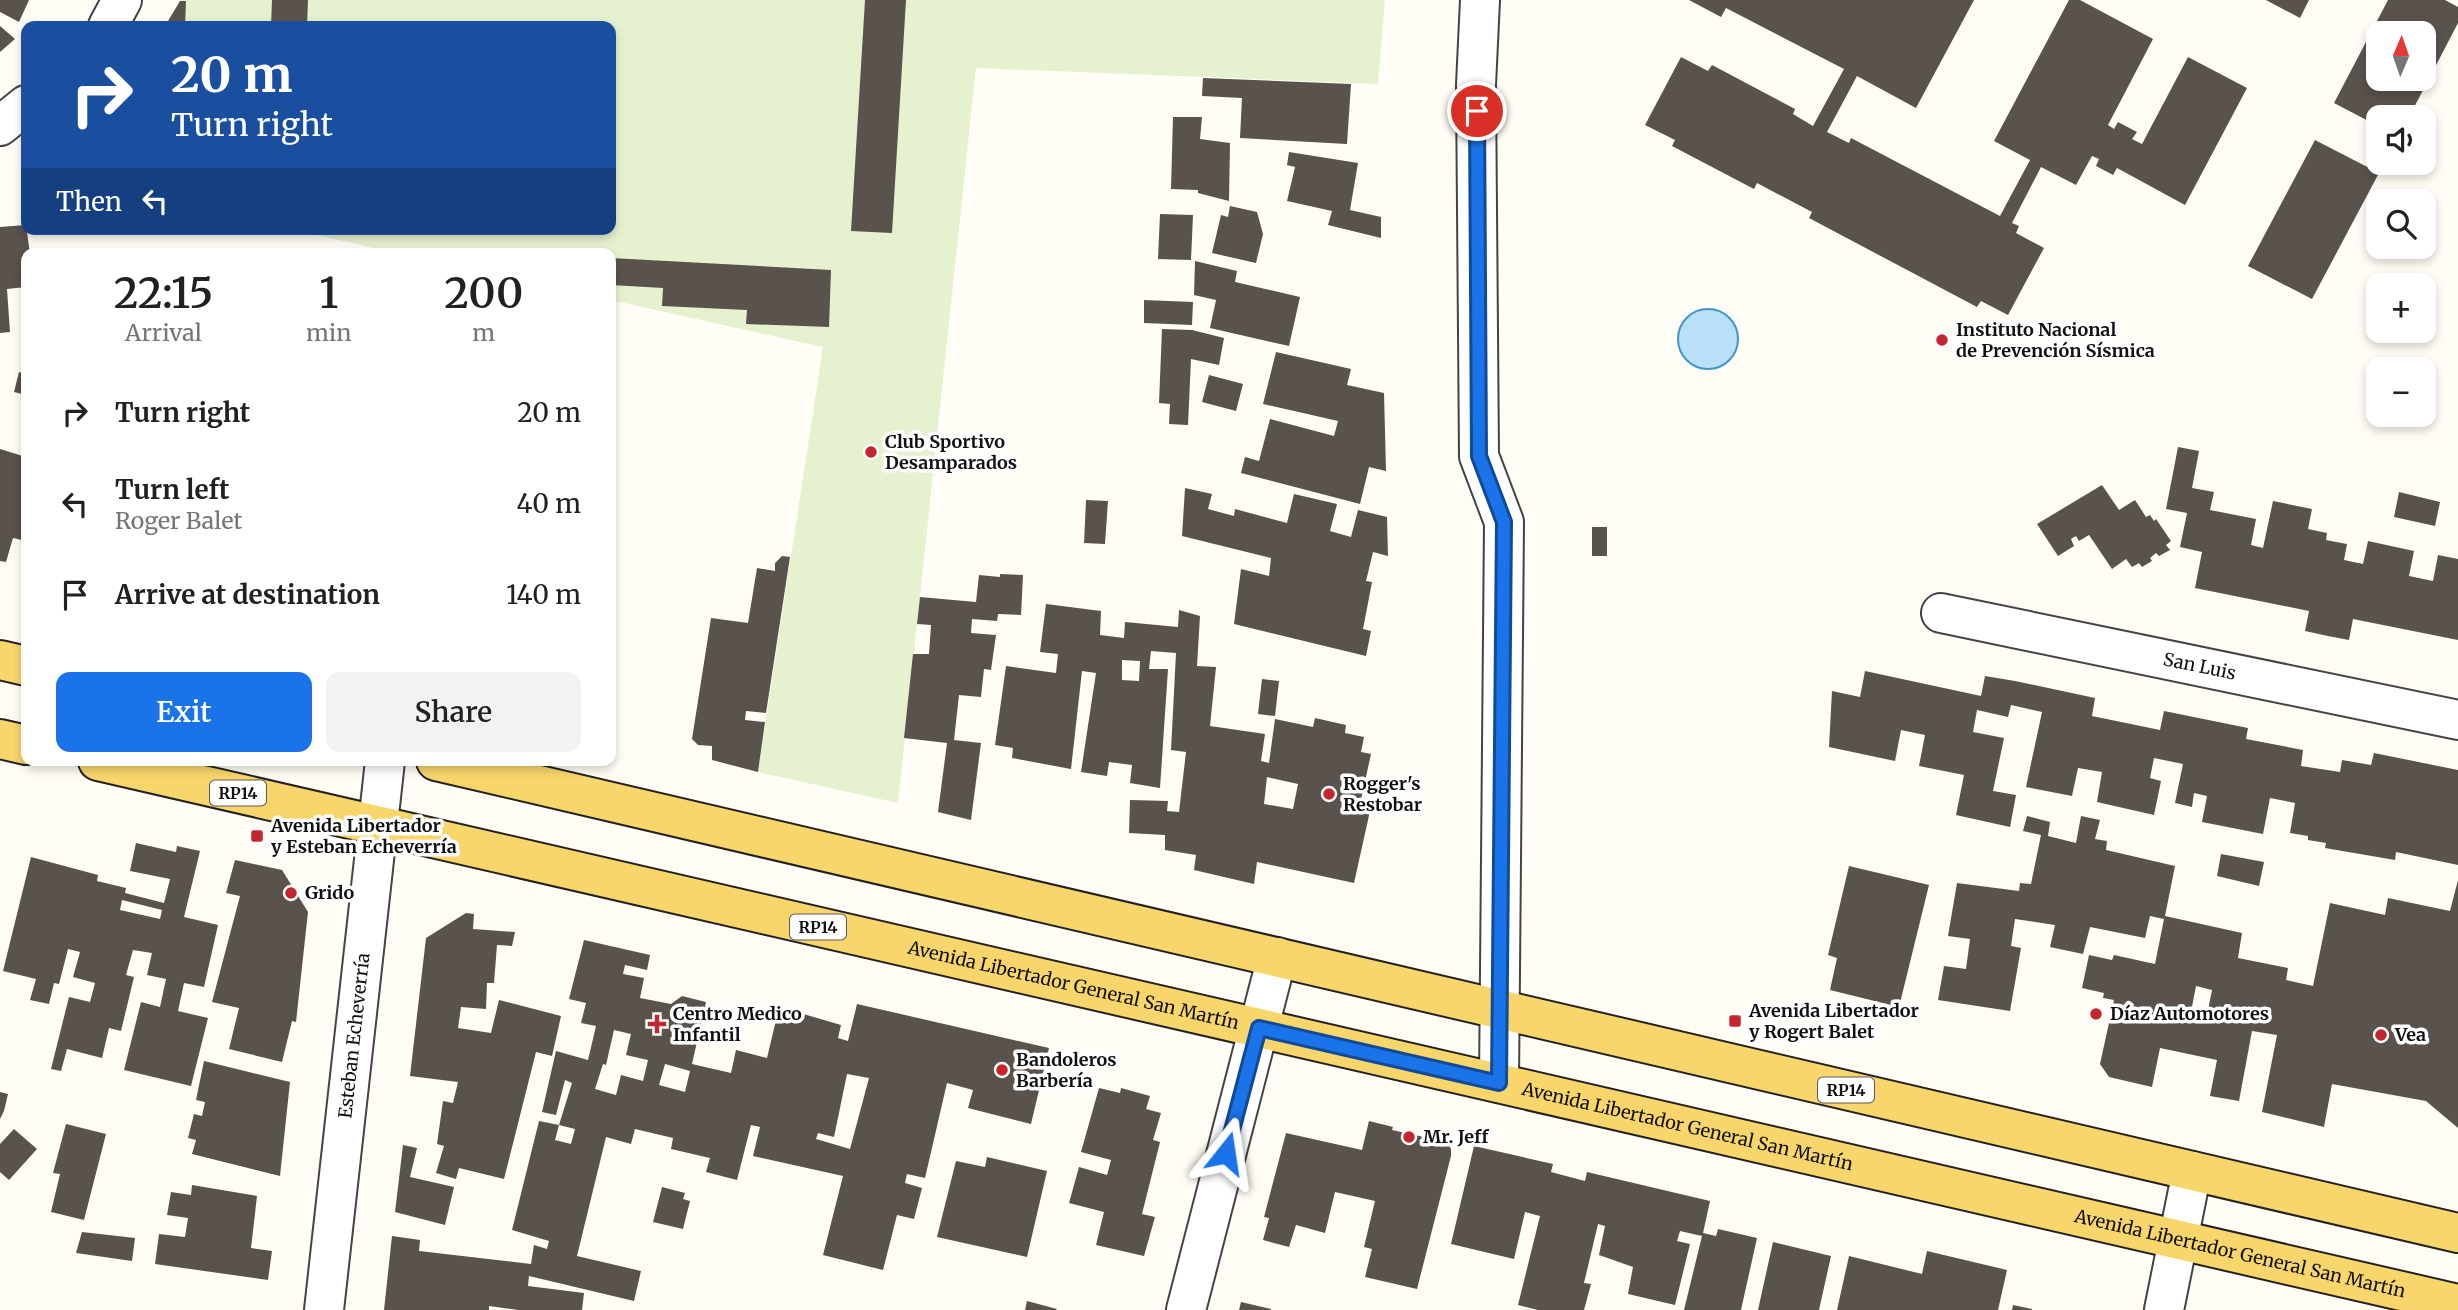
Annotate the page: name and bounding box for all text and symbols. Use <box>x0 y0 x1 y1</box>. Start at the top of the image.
north arrow <box>2366 21 2436 91</box>
map controls <box>2366 21 2436 427</box>
text: 20 m <box>171 44 292 105</box>
icon: right <box>56 49 147 140</box>
pin <box>1447 81 1507 141</box>
icon: arrive <box>1458 92 1496 130</box>
text: Turn right <box>171 105 333 145</box>
button: sound <box>2366 105 2436 175</box>
icon: left <box>136 182 174 220</box>
text: Then <box>56 185 122 218</box>
button: search <box>2366 189 2436 259</box>
text: 22:15 <box>114 267 213 319</box>
text: 1 <box>319 267 338 319</box>
text: 200 <box>444 267 523 319</box>
button: + <box>2366 273 2436 343</box>
text: Arrival <box>125 318 202 347</box>
text: min <box>306 318 352 347</box>
text: m <box>472 318 495 347</box>
place label: Instituto Nacional de Prevención Sísmica <box>1956 318 2155 362</box>
marker: Instituto Nacional de Prevención Sísmica <box>1934 332 1950 348</box>
button: − <box>2366 357 2436 427</box>
icon: right <box>56 394 94 432</box>
text: Turn right <box>115 396 250 429</box>
text: 20 m <box>517 396 581 429</box>
place label: Club Sportivo Desamparados <box>885 430 1017 474</box>
marker: Club Sportivo Desamparados <box>863 444 879 460</box>
text: Turn left <box>115 473 229 506</box>
icon: left <box>56 485 94 523</box>
text: 40 m <box>517 487 581 520</box>
text: Roger Balet <box>115 506 242 535</box>
icon: arrive <box>56 576 94 614</box>
text: Arrive at destination <box>115 578 380 611</box>
text: 140 m <box>506 578 581 611</box>
street label: San Luis <box>2161 647 2238 685</box>
button: Exit <box>56 672 312 752</box>
button: Share <box>326 672 581 752</box>
place label: Rogger's Restobar <box>1343 772 1422 816</box>
road number: RP14 <box>210 780 266 806</box>
marker: Rogger's Restobar <box>1321 786 1337 802</box>
place label: Avenida Libertador y Esteban Echeverría <box>270 814 457 858</box>
marker: Avenida Libertador y Esteban Echeverría <box>249 828 265 844</box>
place label: Grido <box>305 881 354 904</box>
marker: Grido <box>283 885 299 901</box>
road number: RP14 <box>790 914 846 939</box>
street label: Avenida Libertador General San Martín <box>905 936 1241 1034</box>
street label: Esteban Echeverría <box>333 951 375 1120</box>
place label: Avenida Libertador y Rogert Balet <box>1748 999 1919 1043</box>
place label: Centro Medico Infantil <box>673 1002 802 1046</box>
place label: Díaz Automotores <box>2110 1002 2269 1025</box>
marker: Díaz Automotores <box>2088 1006 2104 1022</box>
marker: Avenida Libertador y Rogert Balet <box>1727 1013 1743 1029</box>
marker: Centro Medico Infantil <box>647 1014 667 1034</box>
place label: Vea <box>2394 1023 2426 1046</box>
marker: Vea <box>2373 1027 2389 1043</box>
place label: Bandoleros Barbería <box>1016 1048 1117 1092</box>
marker: Bandoleros Barbería <box>994 1062 1010 1078</box>
street label: Avenida Libertador General San Martín <box>1519 1077 1855 1175</box>
road number: RP14 <box>1818 1078 1874 1102</box>
position arrow <box>1189 1116 1263 1190</box>
place label: Mr. Jeff <box>1423 1125 1489 1148</box>
marker: Mr. Jeff <box>1401 1129 1417 1145</box>
street label: Avenida Libertador General San Martín <box>2071 1204 2408 1303</box>

